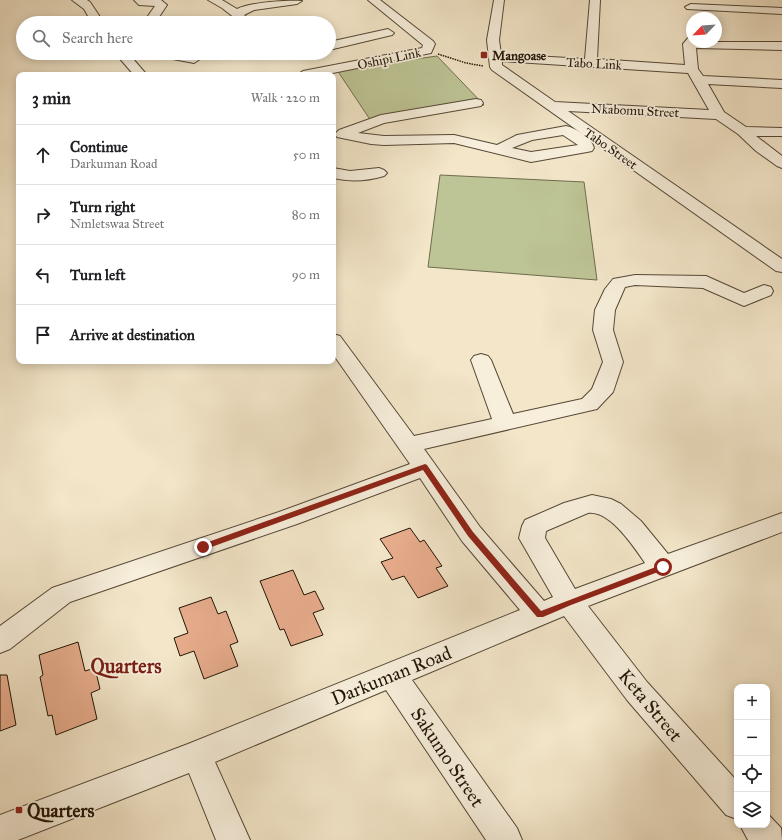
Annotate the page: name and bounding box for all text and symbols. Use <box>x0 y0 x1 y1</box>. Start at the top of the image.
north arrow <box>686 12 722 48</box>
search box <box>16 16 336 60</box>
icon: search <box>30 27 52 49</box>
text: Search here <box>62 29 133 47</box>
street label: Oshipi Link <box>356 44 423 74</box>
place label: Mangoase <box>492 48 547 64</box>
marker: Mangoase <box>479 50 489 60</box>
street label: Tabo Link <box>566 55 623 73</box>
text: 3 min <box>32 88 71 109</box>
text: Walk · 220 m <box>251 90 320 106</box>
street label: Nkabomu Street <box>590 101 680 121</box>
street label: Tabo Street <box>581 125 641 173</box>
text: Continue <box>70 138 128 156</box>
icon: ahead <box>32 144 54 166</box>
text: 50 m <box>293 147 320 163</box>
text: Darkuman Road <box>70 156 157 172</box>
text: Turn right <box>70 198 135 216</box>
icon: right <box>32 204 54 226</box>
text: 80 m <box>292 207 320 223</box>
text: Nmletswaa Street <box>70 216 164 232</box>
icon: left <box>32 264 54 286</box>
text: Turn left <box>70 266 126 284</box>
text: 90 m <box>292 267 320 283</box>
icon: arrive <box>32 324 54 346</box>
text: Arrive at destination <box>70 326 195 344</box>
route end <box>194 538 212 556</box>
route start <box>654 558 672 576</box>
street label: Darkuman Road <box>328 641 455 710</box>
district label: Quarters <box>91 654 162 679</box>
street label: Keta Street <box>614 665 688 746</box>
map controls <box>734 684 770 828</box>
button: + <box>734 684 770 720</box>
street label: Sakumo Street <box>406 703 489 812</box>
button: − <box>734 720 770 756</box>
button: locate <box>734 756 770 792</box>
button: layers <box>734 792 770 828</box>
place label: Quarters <box>27 799 94 823</box>
marker: Quarters <box>14 805 24 815</box>

